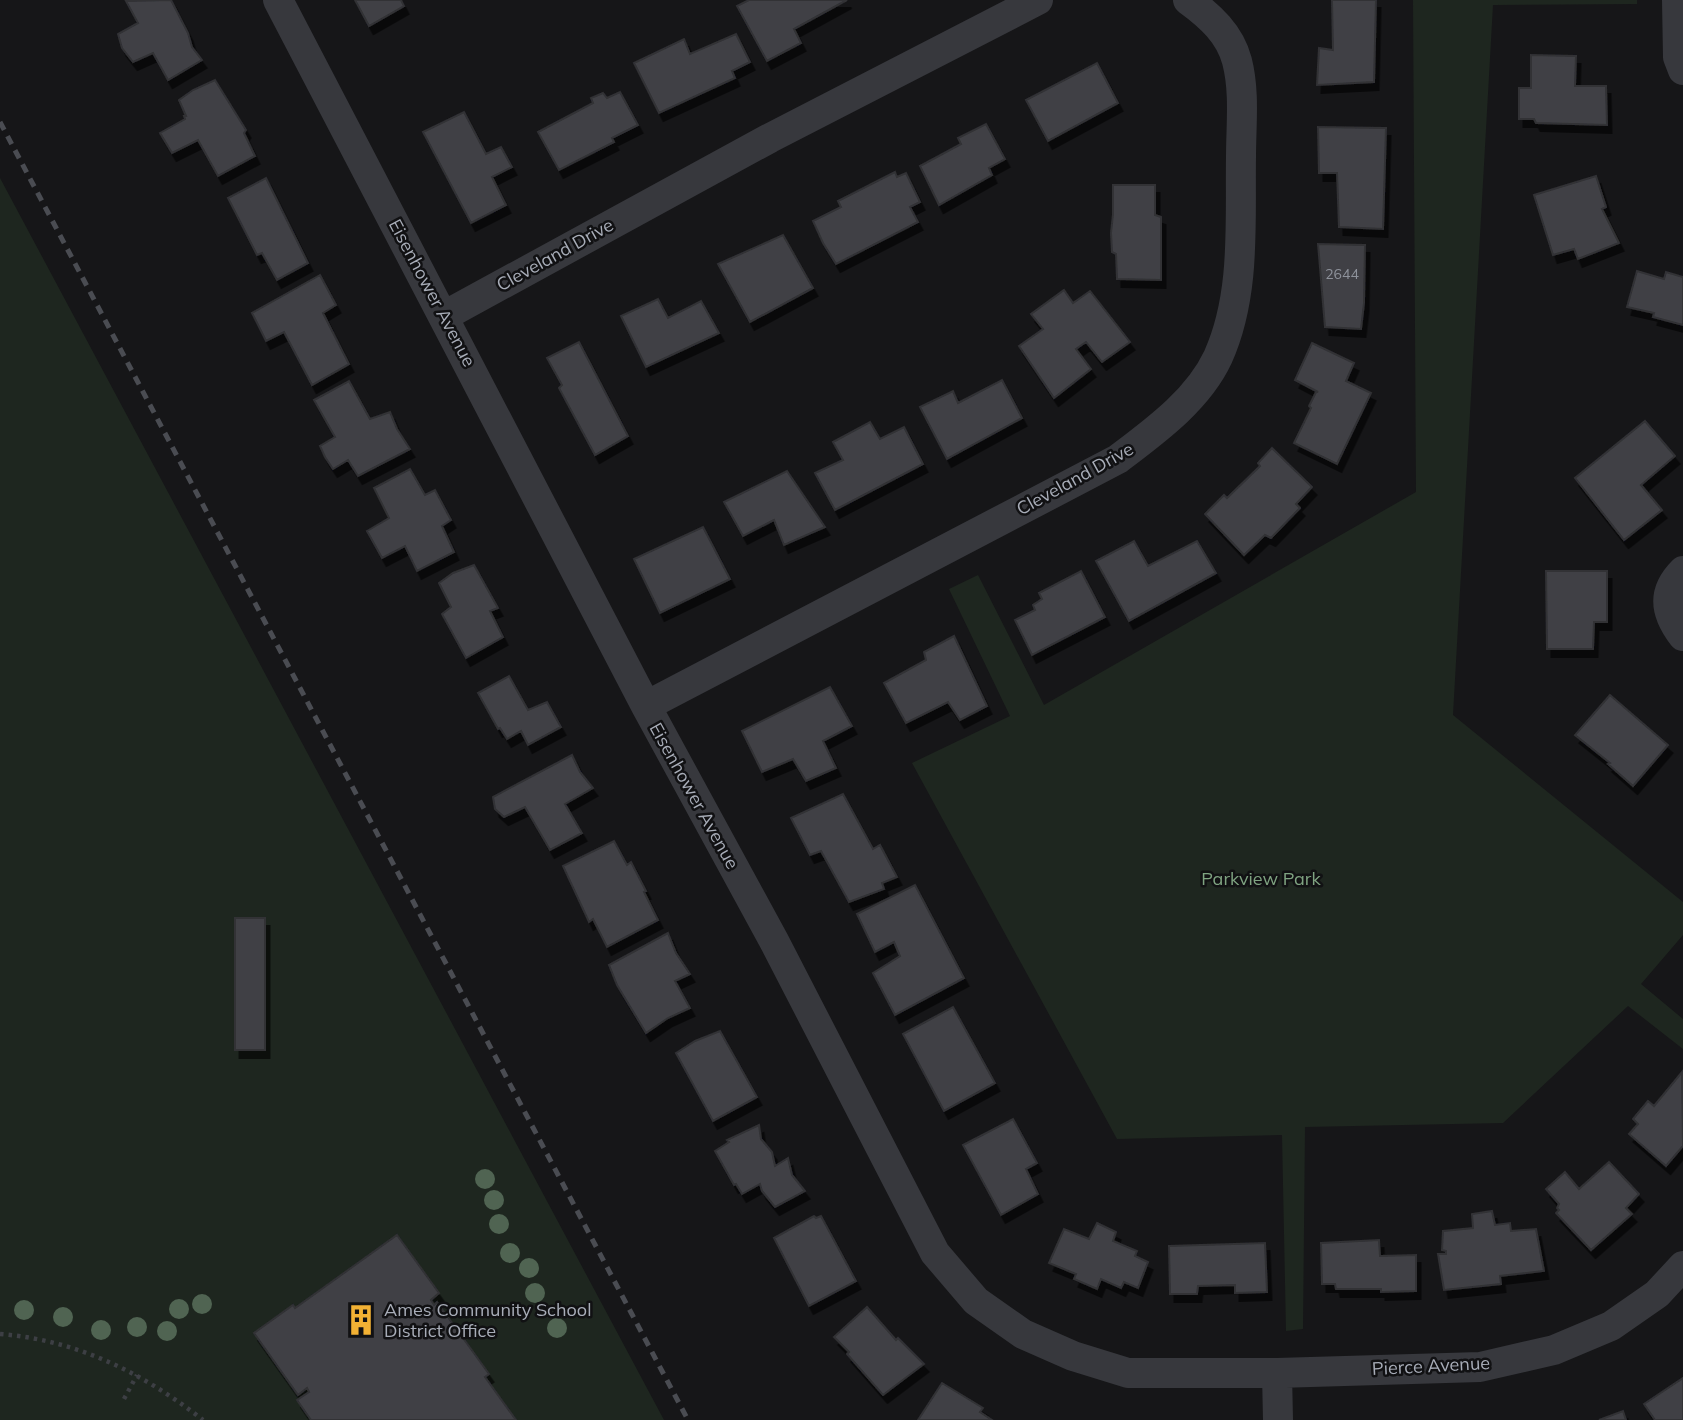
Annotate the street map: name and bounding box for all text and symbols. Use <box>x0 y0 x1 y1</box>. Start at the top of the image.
street label: Cleveland Drive <box>492 213 617 296</box>
street label: Eisenhower Avenue <box>384 215 481 371</box>
house number: 2644 <box>1325 265 1359 283</box>
street label: Cleveland Drive <box>1012 437 1137 520</box>
street label: Eisenhower Avenue <box>645 718 744 873</box>
park label: Parkview Park <box>1201 867 1321 890</box>
place label: Ames Community School District Office <box>384 1298 591 1342</box>
building icon: Ames Community School District Office <box>344 1303 378 1337</box>
street label: Pierce Avenue <box>1371 1351 1491 1380</box>

